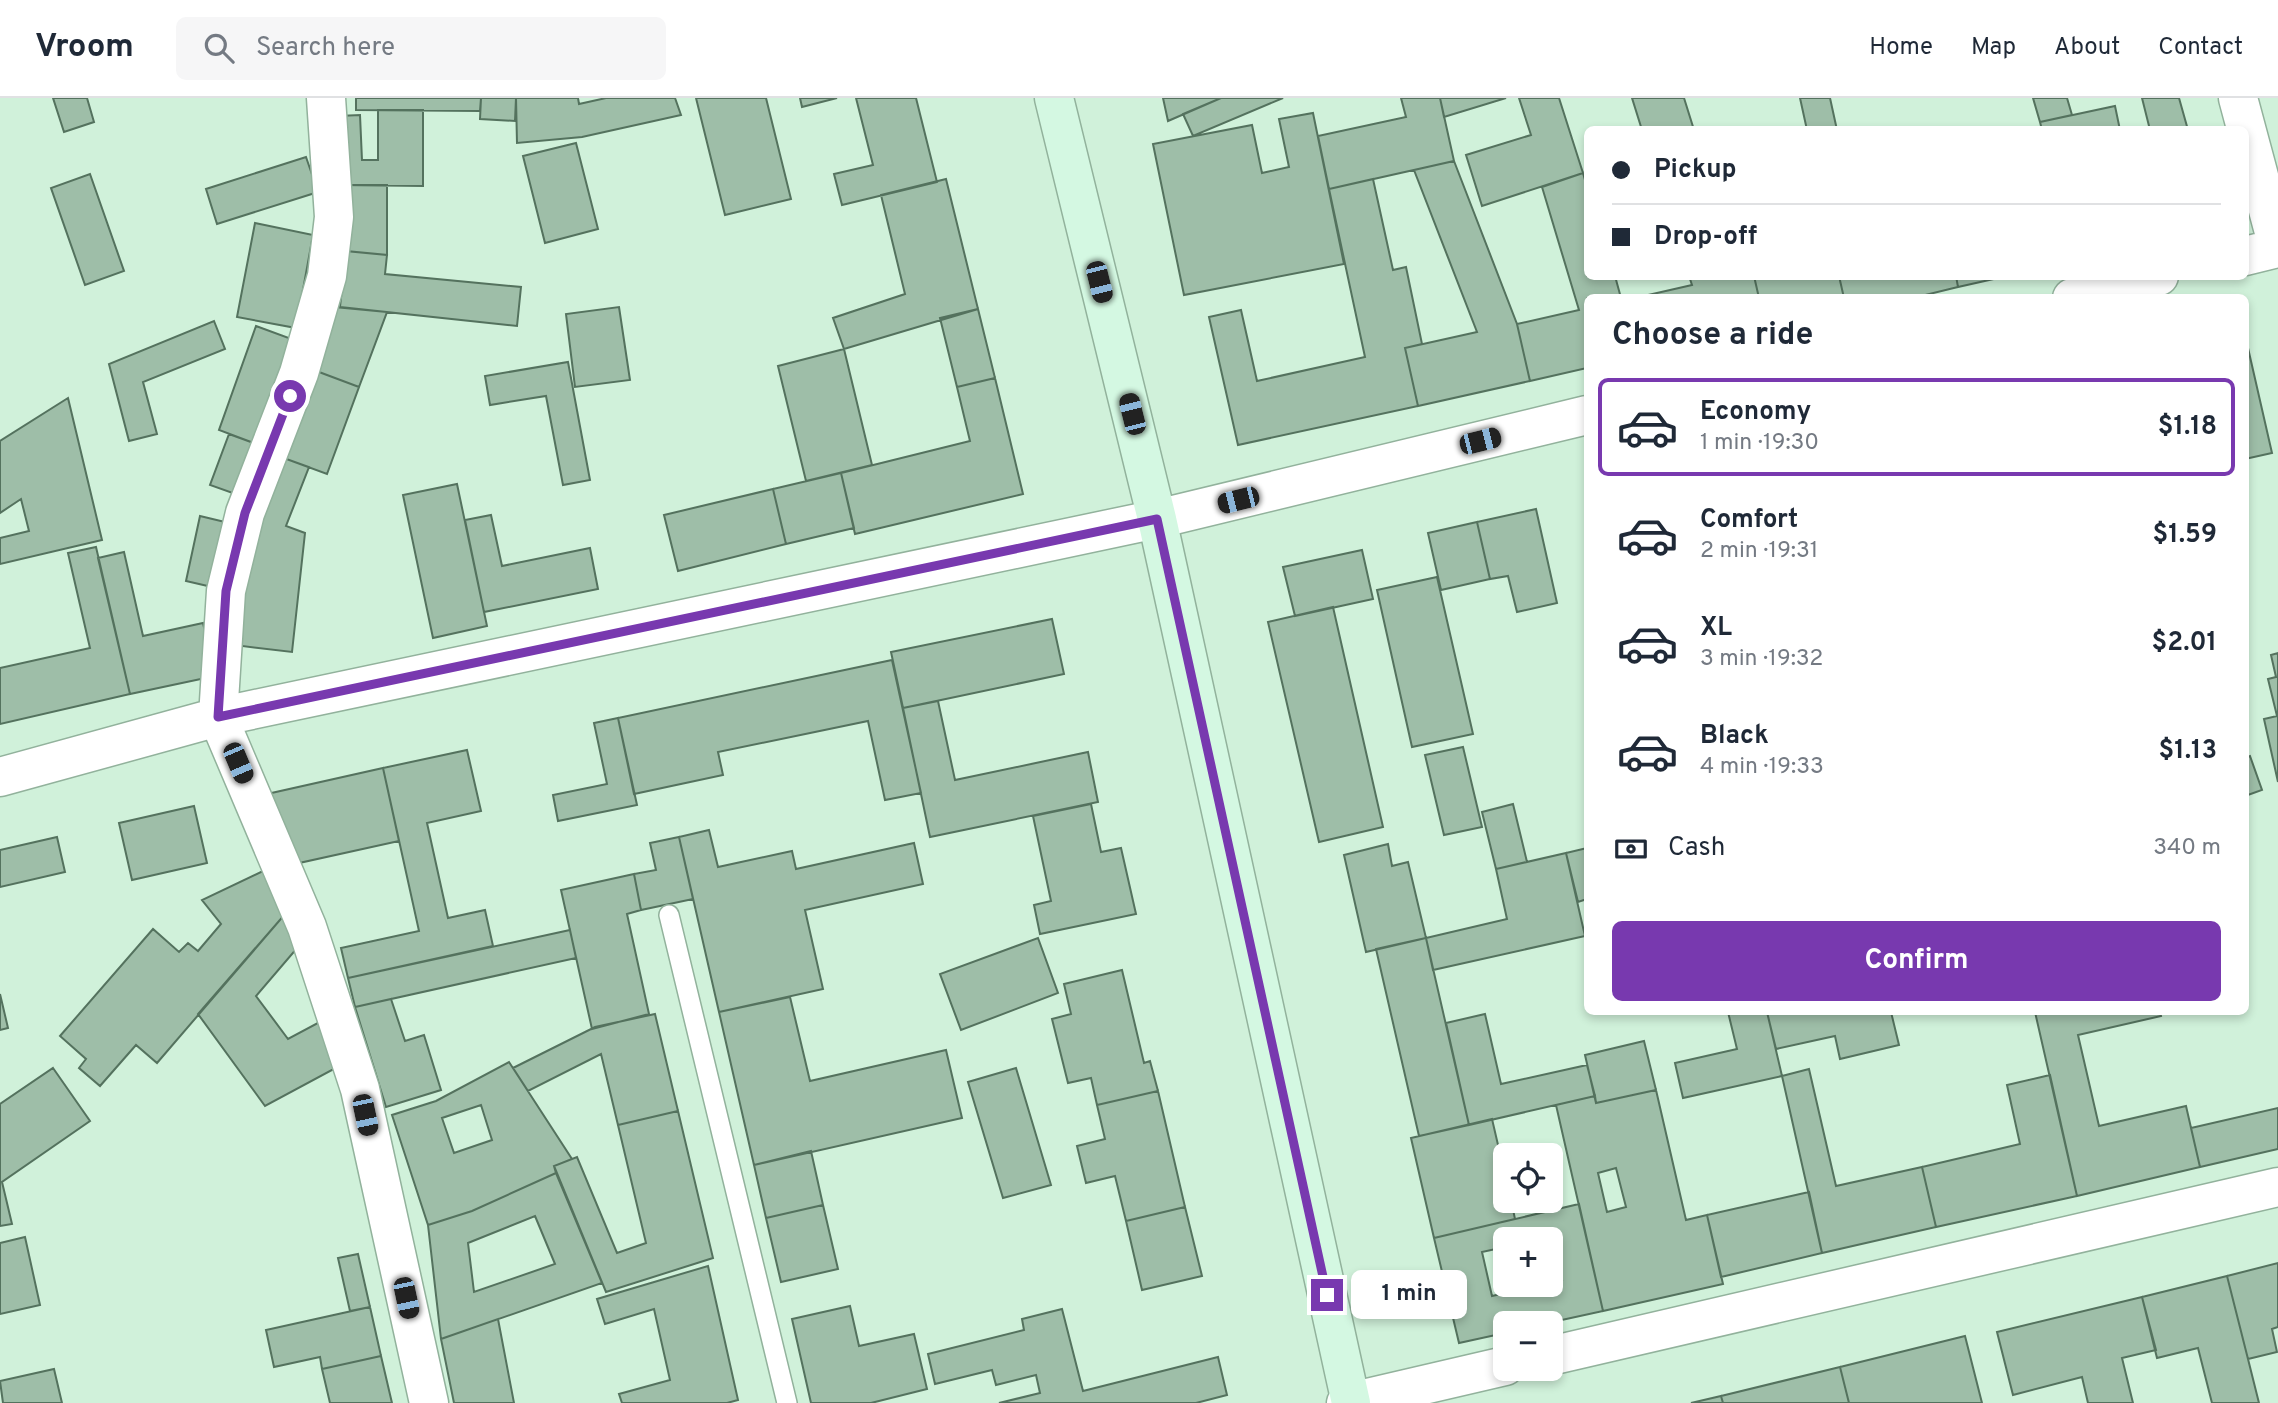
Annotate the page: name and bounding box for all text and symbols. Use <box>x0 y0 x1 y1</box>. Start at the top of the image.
search box <box>176 17 666 80</box>
text: Vroom <box>35 27 134 69</box>
icon: search <box>200 29 238 67</box>
text: Search here <box>256 32 395 65</box>
text: Home <box>1869 33 1933 63</box>
text: Map <box>1971 33 2016 63</box>
text: About <box>2054 33 2120 63</box>
text: Contact <box>2158 33 2243 63</box>
text: Pickup <box>1654 154 1737 187</box>
text: Drop-off <box>1654 221 1757 254</box>
car <box>1084 259 1115 305</box>
text: Choose a ride <box>1612 316 1813 356</box>
route start <box>274 380 306 412</box>
car <box>1117 391 1148 437</box>
icon: car <box>1616 396 1679 459</box>
text: Economy <box>1700 396 1811 429</box>
text: $1.18 <box>2158 411 2217 444</box>
car <box>1458 426 1503 456</box>
text: 1 min · 19:30 <box>1700 429 1819 458</box>
car <box>1216 485 1261 515</box>
icon: car <box>1616 504 1679 567</box>
text: Comfort <box>1700 504 1798 537</box>
text: $1.59 <box>2153 519 2217 552</box>
text: 2 min · 19:31 <box>1700 537 1818 566</box>
icon: car <box>1616 612 1679 675</box>
text: XL <box>1700 612 1732 645</box>
text: $2.01 <box>2152 627 2217 660</box>
text: 3 min · 19:32 <box>1700 645 1823 674</box>
icon: car <box>1616 720 1679 783</box>
text: Black <box>1700 720 1769 753</box>
text: $1.13 <box>2158 735 2217 768</box>
car <box>221 740 256 786</box>
text: 4 min · 19:33 <box>1700 753 1824 782</box>
icon: cash <box>1612 830 1650 868</box>
text: Cash <box>1668 832 1725 865</box>
text: 340 m <box>2153 834 2221 863</box>
button: Confirm <box>1612 921 2221 1001</box>
car <box>351 1092 380 1138</box>
map controls <box>1493 1143 1563 1381</box>
button: locate <box>1493 1143 1563 1213</box>
button: + <box>1493 1227 1563 1297</box>
callout: 1 min <box>1352 1270 1467 1320</box>
car <box>392 1275 421 1321</box>
route end <box>1311 1279 1343 1311</box>
text: 1 min <box>1381 1280 1437 1309</box>
button: − <box>1493 1311 1563 1381</box>

